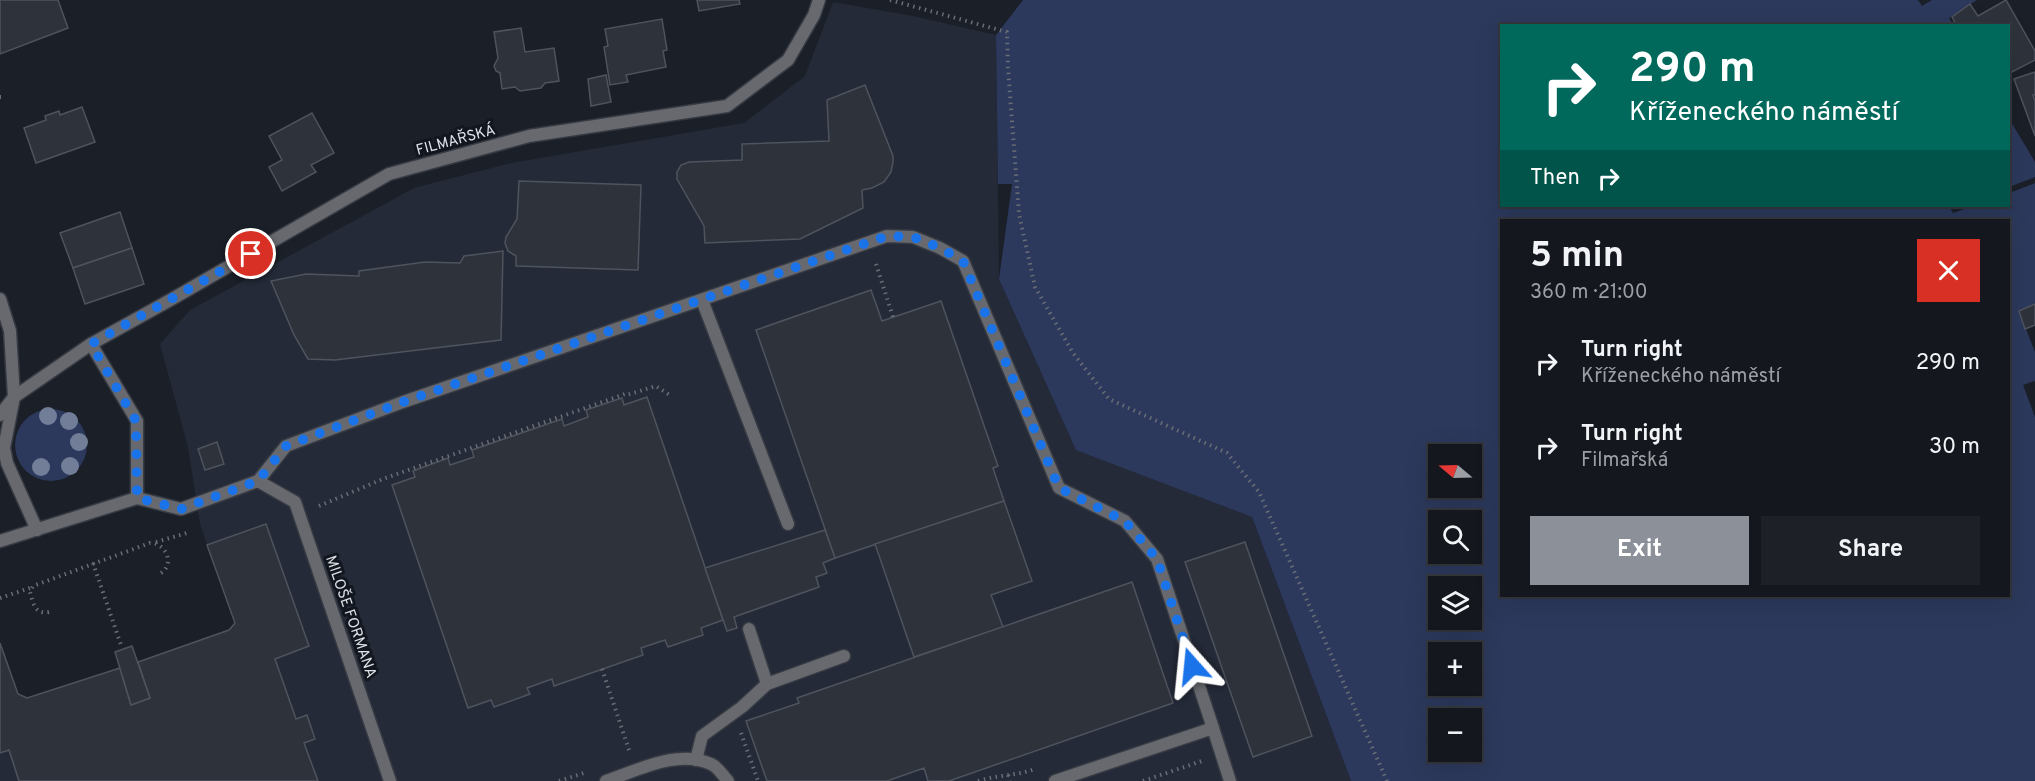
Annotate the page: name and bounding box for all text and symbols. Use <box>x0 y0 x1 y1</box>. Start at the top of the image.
text: 290 m <box>1629 44 1756 97</box>
icon: right <box>1530 48 1608 126</box>
text: Kříženeckého náměstí <box>1629 96 1898 130</box>
street label: FILMAŘSKÁ <box>414 120 498 161</box>
icon: right <box>1592 162 1625 195</box>
text: Then <box>1530 165 1580 192</box>
pin <box>225 228 276 279</box>
text: 5 min <box>1530 234 1624 280</box>
icon: arrive <box>234 237 267 270</box>
button: close <box>1917 239 1980 302</box>
text: 360 m · 21:00 <box>1530 280 1648 306</box>
text: Turn right <box>1581 337 1683 364</box>
icon: right <box>1530 347 1563 380</box>
text: 290 m <box>1916 350 1980 377</box>
text: Kříženeckého náměstí <box>1581 364 1781 390</box>
text: Turn right <box>1581 421 1683 448</box>
icon: right <box>1530 431 1563 464</box>
text: 30 m <box>1929 434 1980 461</box>
north arrow <box>1428 444 1482 498</box>
map controls <box>1428 444 1482 762</box>
text: Filmařská <box>1581 448 1668 474</box>
button: search <box>1428 510 1482 564</box>
button: Exit <box>1530 516 1749 585</box>
button: Share <box>1761 516 1980 585</box>
street label: MILOŠE FORMANA <box>320 553 382 681</box>
button: layers <box>1428 576 1482 630</box>
position arrow <box>1160 634 1224 698</box>
button: + <box>1428 642 1482 696</box>
button: − <box>1428 708 1482 762</box>

